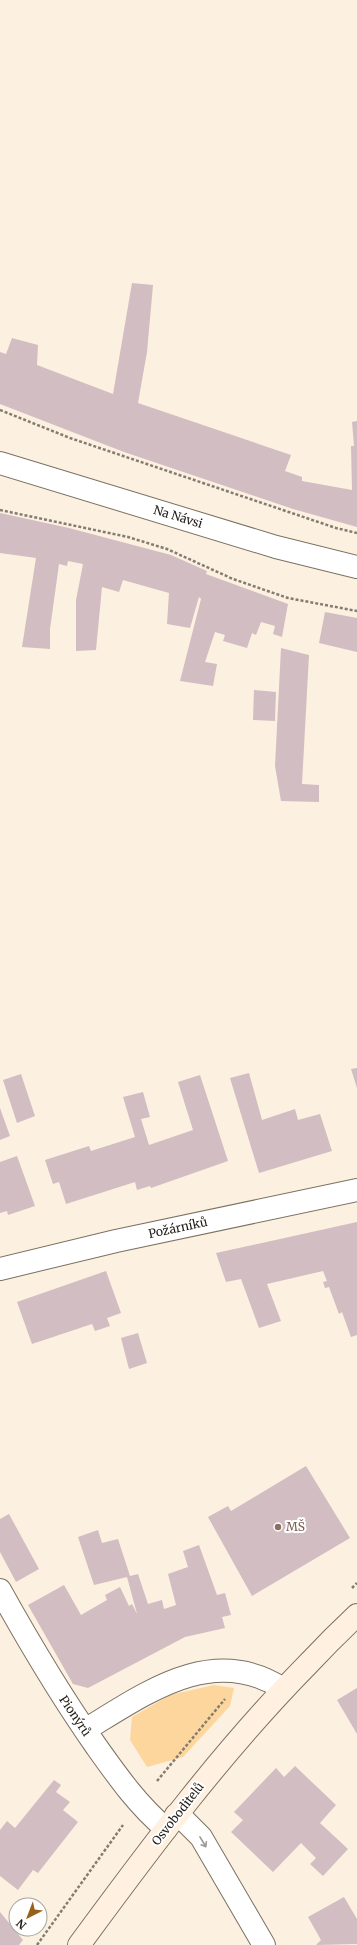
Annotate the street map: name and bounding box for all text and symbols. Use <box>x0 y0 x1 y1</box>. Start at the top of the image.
street label: Na Návsi <box>152 502 204 531</box>
street label: Požárníků <box>147 1214 209 1241</box>
place label: MŠ <box>286 1518 305 1534</box>
marker: MŠ <box>273 1522 283 1532</box>
street label: Pionýrů <box>56 1692 95 1739</box>
street label: Osvoboditelů <box>148 1779 207 1848</box>
one-way arrow <box>200 1836 208 1848</box>
north arrow <box>8 1897 48 1937</box>
text: N <box>13 1916 29 1933</box>

